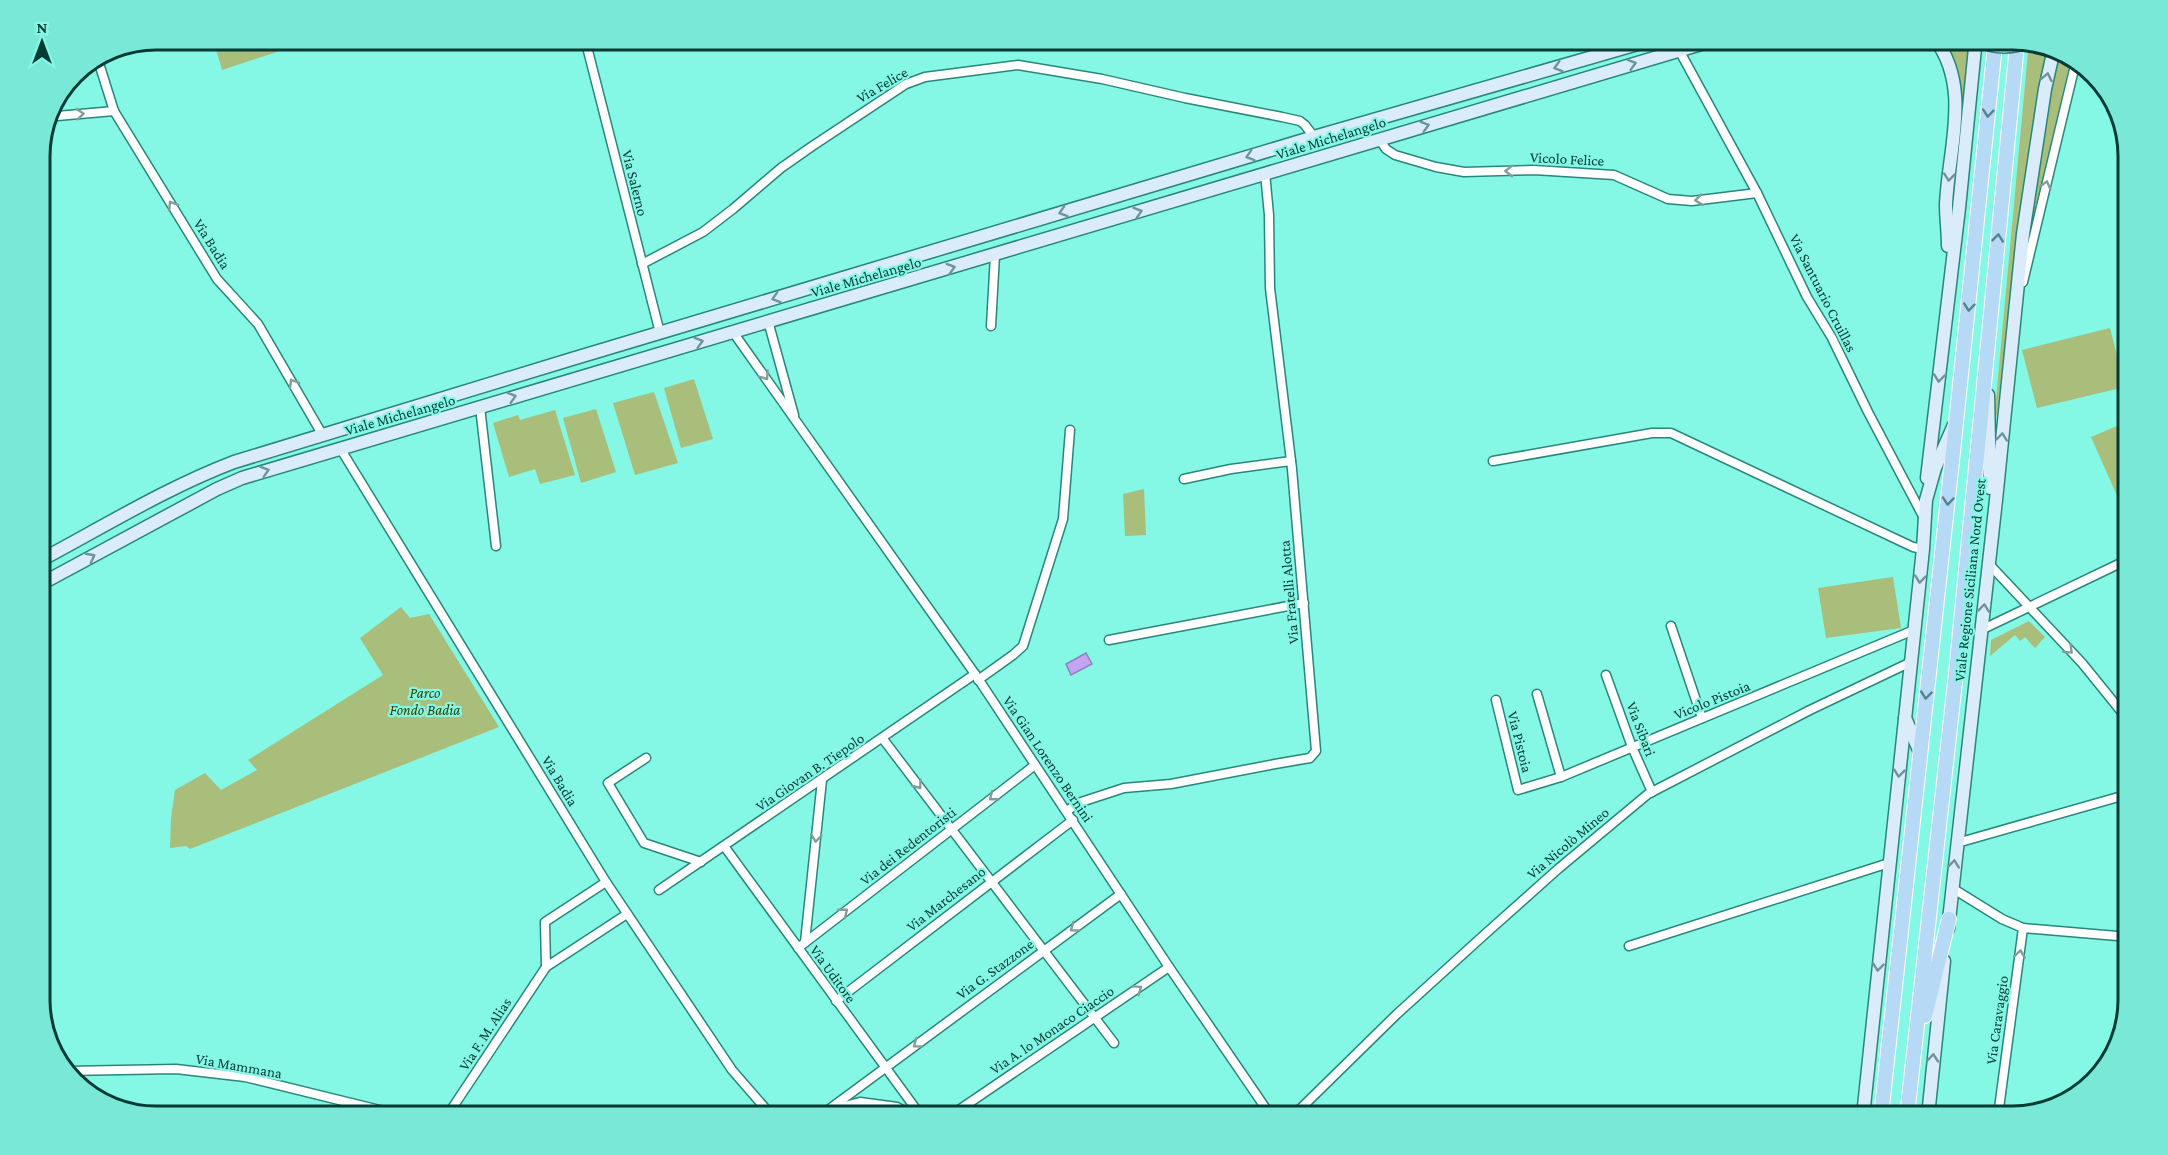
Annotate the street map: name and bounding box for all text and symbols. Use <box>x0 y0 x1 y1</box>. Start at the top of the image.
north arrow <box>12 12 72 72</box>
text: N <box>37 19 48 36</box>
one-way arrow <box>1626 59 1637 71</box>
one-way arrow <box>1553 60 1564 72</box>
street label: Via Felice <box>854 64 911 106</box>
one-way arrow <box>2040 73 2053 83</box>
one-way arrow <box>76 108 85 121</box>
one-way arrow <box>1982 109 1995 118</box>
street label: Viale Michelangelo <box>1274 114 1388 163</box>
one-way arrow <box>1419 121 1430 133</box>
street label: Via Salerno <box>619 148 651 218</box>
one-way arrow <box>1245 149 1256 161</box>
street label: Vicolo Felice <box>1529 149 1605 169</box>
one-way arrow <box>1505 165 1514 177</box>
one-way arrow <box>1943 172 1956 181</box>
one-way arrow <box>2039 180 2052 190</box>
one-way arrow <box>1694 193 1704 206</box>
one-way arrow <box>168 201 180 211</box>
one-way arrow <box>1058 205 1069 217</box>
one-way arrow <box>1132 207 1142 219</box>
street label: Via Badia <box>190 216 234 272</box>
street label: Via Santuario Cruillas <box>1786 231 1860 355</box>
one-way arrow <box>1991 234 2004 243</box>
street label: Viale Michelangelo <box>809 254 923 301</box>
one-way arrow <box>945 263 956 275</box>
one-way arrow <box>771 291 782 303</box>
one-way arrow <box>1963 303 1976 312</box>
one-way arrow <box>693 337 704 349</box>
one-way arrow <box>758 370 769 381</box>
one-way arrow <box>1933 373 1946 382</box>
one-way arrow <box>289 379 300 389</box>
street label: Viale Michelangelo <box>343 392 457 439</box>
one-way arrow <box>507 392 517 404</box>
one-way arrow <box>1995 433 2008 442</box>
one-way arrow <box>259 466 270 478</box>
street label: Viale Regione Siciliana Nord Ovest <box>1951 477 1990 683</box>
one-way arrow <box>1942 497 1955 506</box>
street label: Via Fratelli Alotta <box>1276 539 1302 645</box>
one-way arrow <box>84 553 95 564</box>
one-way arrow <box>1914 575 1927 584</box>
one-way arrow <box>1977 603 1990 612</box>
one-way arrow <box>2063 643 2073 654</box>
street label: Vicolo Pistoia <box>1672 677 1752 723</box>
park label: Parco Fondo Badia <box>390 685 460 718</box>
one-way arrow <box>1920 690 1933 700</box>
street label: Via Gian Lorenzo Bernini <box>1000 693 1096 825</box>
street label: Via Sibari <box>1623 700 1659 758</box>
street label: Via Pistoia <box>1505 710 1535 774</box>
street label: Via Giovan B. Tiepolo <box>753 730 868 815</box>
street label: Via Badia <box>539 753 581 809</box>
one-way arrow <box>1893 769 1905 778</box>
one-way arrow <box>911 779 922 790</box>
one-way arrow <box>989 789 1000 800</box>
street label: Via dei Redentoristi <box>857 804 959 888</box>
street label: Via Nicolò Mineo <box>1524 804 1612 882</box>
one-way arrow <box>810 833 823 842</box>
one-way arrow <box>1948 859 1960 868</box>
street label: Via Marchesano <box>903 863 989 935</box>
one-way arrow <box>837 909 848 920</box>
one-way arrow <box>1069 921 1080 932</box>
street label: Via G. Stazzone <box>953 935 1037 1002</box>
street label: Via Uditore <box>807 942 859 1006</box>
one-way arrow <box>2013 949 2025 959</box>
one-way arrow <box>1873 963 1885 972</box>
street label: Via Caravaggio <box>1983 975 2012 1065</box>
street label: Via A. lo Monaco Ciaccio <box>987 983 1117 1077</box>
one-way arrow <box>1131 985 1142 996</box>
street label: Via F. M. Alias <box>456 995 514 1073</box>
one-way arrow <box>912 1037 923 1048</box>
street label: Via Mammana <box>195 1051 284 1081</box>
one-way arrow <box>1926 1053 1939 1062</box>

